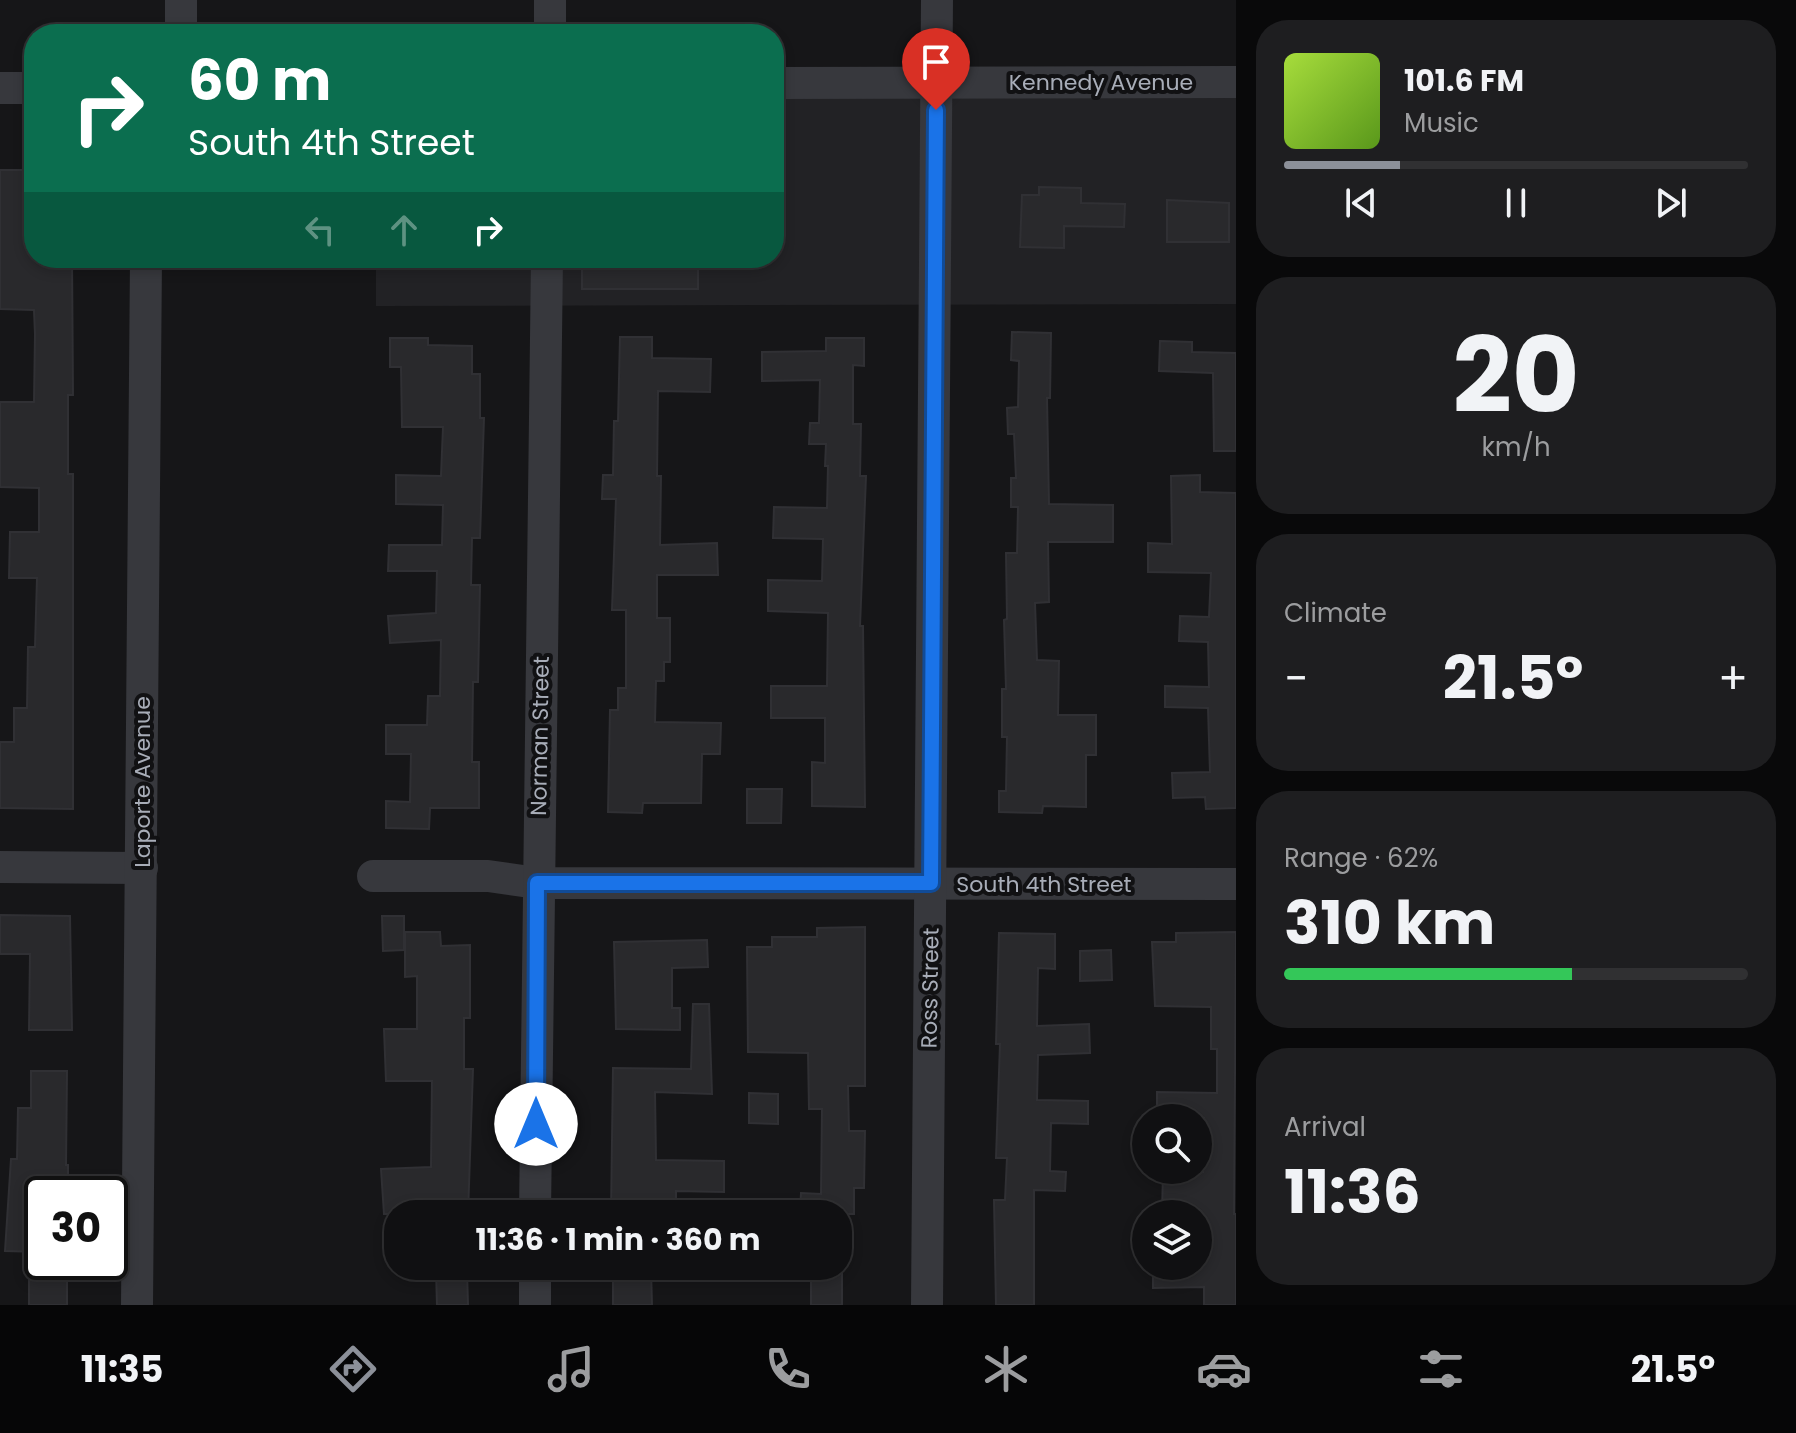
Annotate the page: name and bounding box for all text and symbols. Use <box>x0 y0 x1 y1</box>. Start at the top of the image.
pin <box>902 28 970 110</box>
icon: arrive <box>914 40 958 84</box>
text: 60 m <box>188 41 331 120</box>
icon: right <box>56 56 160 160</box>
text: 101.6 FM <box>1404 59 1524 102</box>
street label: Kennedy Avenue <box>1009 67 1193 98</box>
text: Music <box>1404 105 1479 141</box>
text: South 4th Street <box>188 117 475 168</box>
icon: previous <box>1339 181 1383 225</box>
icon: pause <box>1494 181 1538 225</box>
icon: next <box>1649 181 1693 225</box>
icon: left <box>298 208 342 252</box>
icon: ahead <box>382 208 426 252</box>
icon: right <box>466 208 510 252</box>
text: 20 <box>1452 303 1580 448</box>
text: km/h <box>1481 429 1551 465</box>
text: Climate <box>1284 595 1387 631</box>
text: 21.5° <box>1443 636 1583 720</box>
text: − <box>1284 648 1308 709</box>
text: + <box>1718 648 1748 709</box>
street label: Norman Street <box>523 656 557 816</box>
street label: Laporte Avenue <box>127 696 158 868</box>
text: Range · 62% <box>1284 840 1438 876</box>
street label: South 4th Street <box>956 869 1132 900</box>
text: 310 km <box>1284 881 1495 965</box>
street label: Ross Street <box>913 927 947 1049</box>
position arrow <box>494 1082 578 1166</box>
map controls <box>1132 1104 1212 1280</box>
button: search <box>1132 1104 1212 1184</box>
text: Arrival <box>1284 1109 1366 1145</box>
text: 11:36 <box>1284 1150 1421 1234</box>
speed limit sign: 30 <box>24 1176 128 1280</box>
button: layers <box>1132 1200 1212 1280</box>
text: 11:36 · 1 min · 360 m <box>475 1218 761 1261</box>
icon: directions <box>325 1341 381 1397</box>
icon: music <box>543 1341 599 1397</box>
icon: phone <box>760 1341 816 1397</box>
icon: climate <box>978 1341 1034 1397</box>
icon: car <box>1196 1341 1252 1397</box>
icon: filters <box>1413 1341 1469 1397</box>
text: 11:35 <box>81 1344 163 1395</box>
text: 21.5° <box>1631 1344 1715 1395</box>

